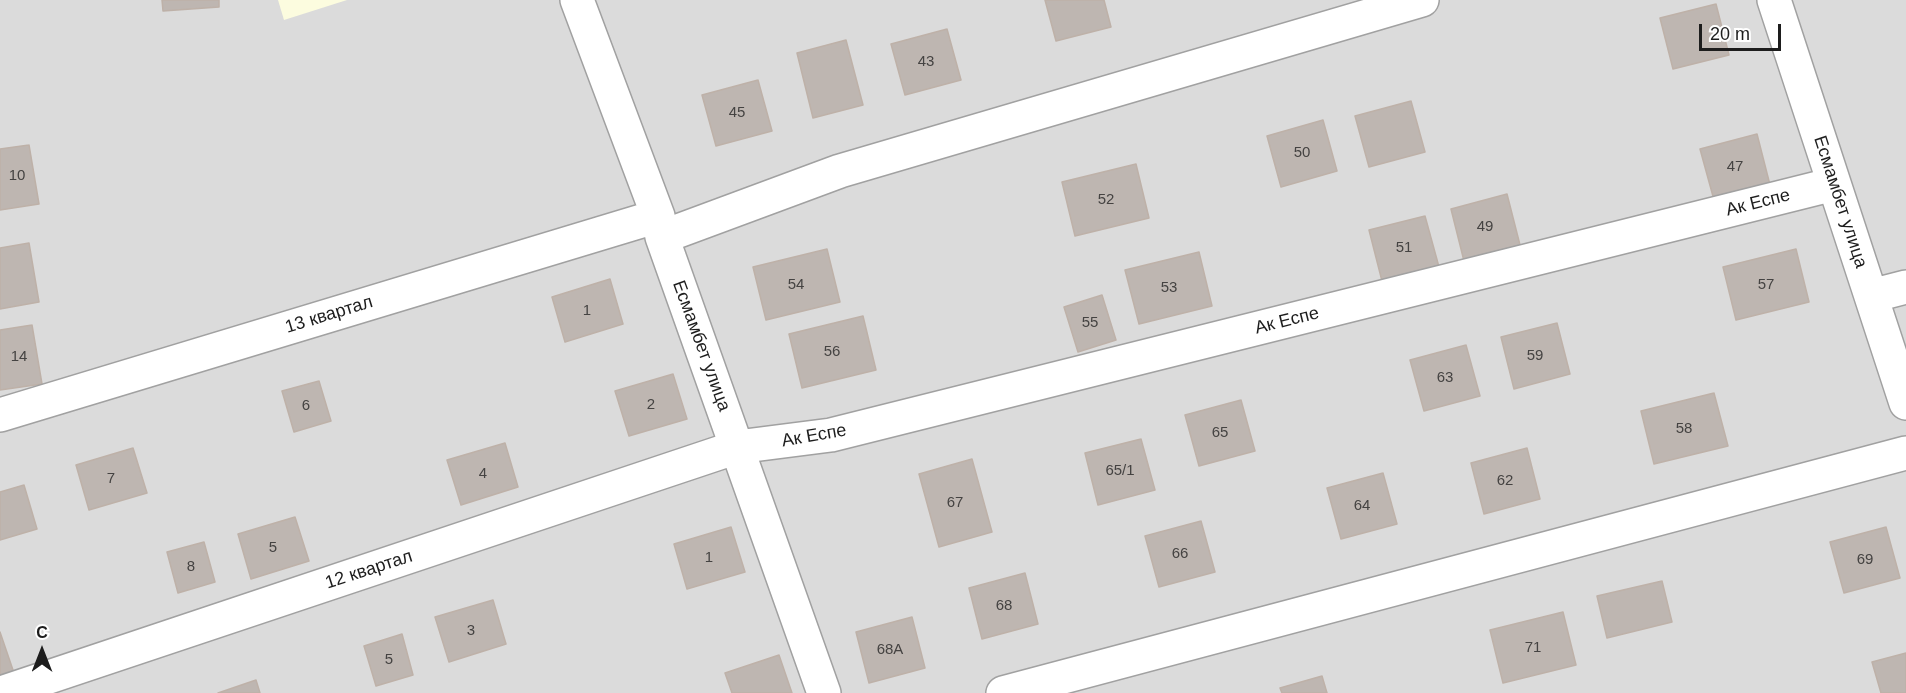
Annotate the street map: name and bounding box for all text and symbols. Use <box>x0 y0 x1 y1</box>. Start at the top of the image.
scale bar <box>1702 12 1784 50</box>
text: 20 m <box>1710 24 1750 44</box>
house number: 43 <box>918 53 934 71</box>
house number: 45 <box>729 104 745 122</box>
street label: Есмамбет улица <box>1808 133 1872 271</box>
house number: 50 <box>1294 144 1310 162</box>
house number: 47 <box>1727 158 1743 176</box>
house number: 10 <box>9 167 25 185</box>
street label: Ак Еспе <box>1724 185 1792 221</box>
house number: 52 <box>1098 191 1114 209</box>
house number: 49 <box>1477 218 1493 236</box>
house number: 51 <box>1396 239 1412 257</box>
house number: 54 <box>788 276 804 294</box>
house number: 57 <box>1758 276 1774 294</box>
street label: Есмамбет улица <box>667 278 735 414</box>
house number: 53 <box>1161 279 1177 297</box>
street label: 13 квартал <box>283 291 375 339</box>
house number: 1 <box>583 302 591 320</box>
street label: Ак Еспе <box>1253 303 1321 339</box>
house number: 55 <box>1082 314 1098 332</box>
house number: 56 <box>824 343 840 361</box>
house number: 59 <box>1527 347 1543 365</box>
house number: 14 <box>11 348 27 366</box>
house number: 63 <box>1437 369 1453 387</box>
house number: 2 <box>647 396 655 414</box>
house number: 6 <box>302 397 310 415</box>
street label: Ак Еспе <box>780 420 848 452</box>
house number: 58 <box>1676 420 1692 438</box>
house number: 65 <box>1212 424 1228 442</box>
house number: 65/1 <box>1105 462 1135 480</box>
house number: 4 <box>479 465 487 483</box>
house number: 7 <box>107 470 115 488</box>
house number: 62 <box>1497 472 1513 490</box>
house number: 67 <box>947 494 963 512</box>
house number: 64 <box>1354 497 1370 515</box>
house number: 5 <box>269 539 277 557</box>
house number: 66 <box>1172 545 1188 563</box>
street label: 12 квартал <box>323 546 415 594</box>
house number: 1 <box>705 549 713 567</box>
house number: 69 <box>1857 551 1873 569</box>
house number: 8 <box>187 558 195 576</box>
house number: 68 <box>996 597 1012 615</box>
north arrow <box>12 621 72 681</box>
house number: 3 <box>467 622 475 640</box>
text: С <box>36 624 48 641</box>
house number: 71 <box>1525 639 1541 657</box>
house number: 68А <box>877 641 903 659</box>
house number: 5 <box>385 651 393 669</box>

